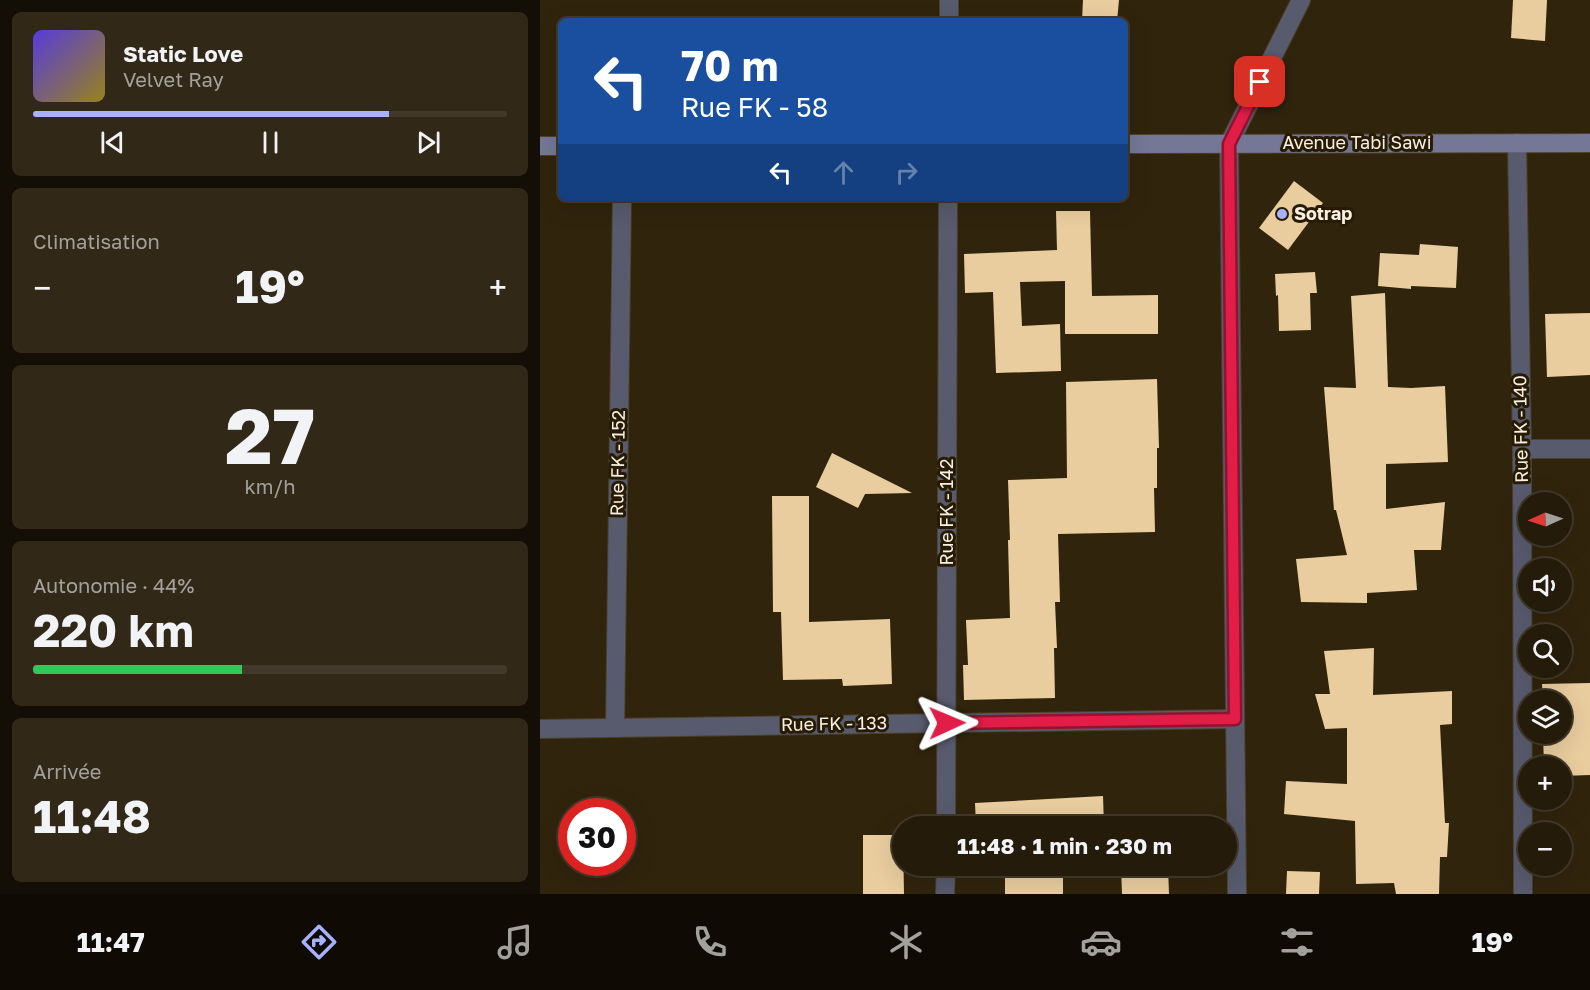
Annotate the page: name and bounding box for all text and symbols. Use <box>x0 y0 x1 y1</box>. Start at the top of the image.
text: Static Love <box>123 40 243 67</box>
text: 70 m <box>681 40 778 90</box>
icon: left <box>582 42 660 120</box>
pin <box>1234 56 1285 107</box>
icon: arrive <box>1243 65 1276 98</box>
text: Velvet Ray <box>123 67 224 91</box>
text: Rue FK - 58 <box>681 91 828 123</box>
icon: previous <box>96 126 129 159</box>
icon: pause <box>254 126 287 159</box>
icon: next <box>412 126 445 159</box>
street label: Avenue Tabi Sawi <box>1282 131 1432 153</box>
icon: left <box>764 156 797 189</box>
icon: ahead <box>827 156 860 189</box>
icon: right <box>890 156 923 189</box>
place label: Sotrap <box>1294 202 1352 224</box>
marker: Sotrap <box>1275 207 1289 221</box>
text: Climatisation <box>33 229 160 253</box>
text: 19° <box>235 259 305 313</box>
text: − <box>33 268 51 307</box>
text: + <box>489 268 507 307</box>
street label: Rue FK - 140 <box>1508 375 1532 483</box>
text: 27 <box>225 388 315 481</box>
street label: Rue FK - 152 <box>605 410 629 516</box>
street label: Rue FK - 142 <box>935 459 957 565</box>
text: km/h <box>245 474 295 498</box>
north arrow <box>1518 492 1572 546</box>
map controls <box>1518 492 1572 876</box>
button: sound <box>1518 558 1572 612</box>
text: Autonomie · 44% <box>33 573 194 597</box>
text: 220 km <box>33 603 194 657</box>
button: search <box>1518 624 1572 678</box>
button: layers <box>1518 690 1572 744</box>
position arrow <box>915 691 979 755</box>
street label: Rue FK - 133 <box>781 711 887 735</box>
button: + <box>1518 756 1572 810</box>
text: Arrivée <box>33 759 101 783</box>
text: 11:48 <box>33 789 151 843</box>
speed limit sign: 30 <box>558 798 636 876</box>
button: − <box>1518 822 1572 876</box>
text: 11:48 · 1 min · 230 m <box>957 832 1172 859</box>
icon: directions <box>298 921 340 963</box>
icon: music <box>494 921 536 963</box>
icon: phone <box>689 921 731 963</box>
icon: climate <box>885 921 927 963</box>
icon: car <box>1080 921 1122 963</box>
icon: filters <box>1276 921 1318 963</box>
text: 11:47 <box>77 926 145 958</box>
text: 19° <box>1472 926 1513 958</box>

